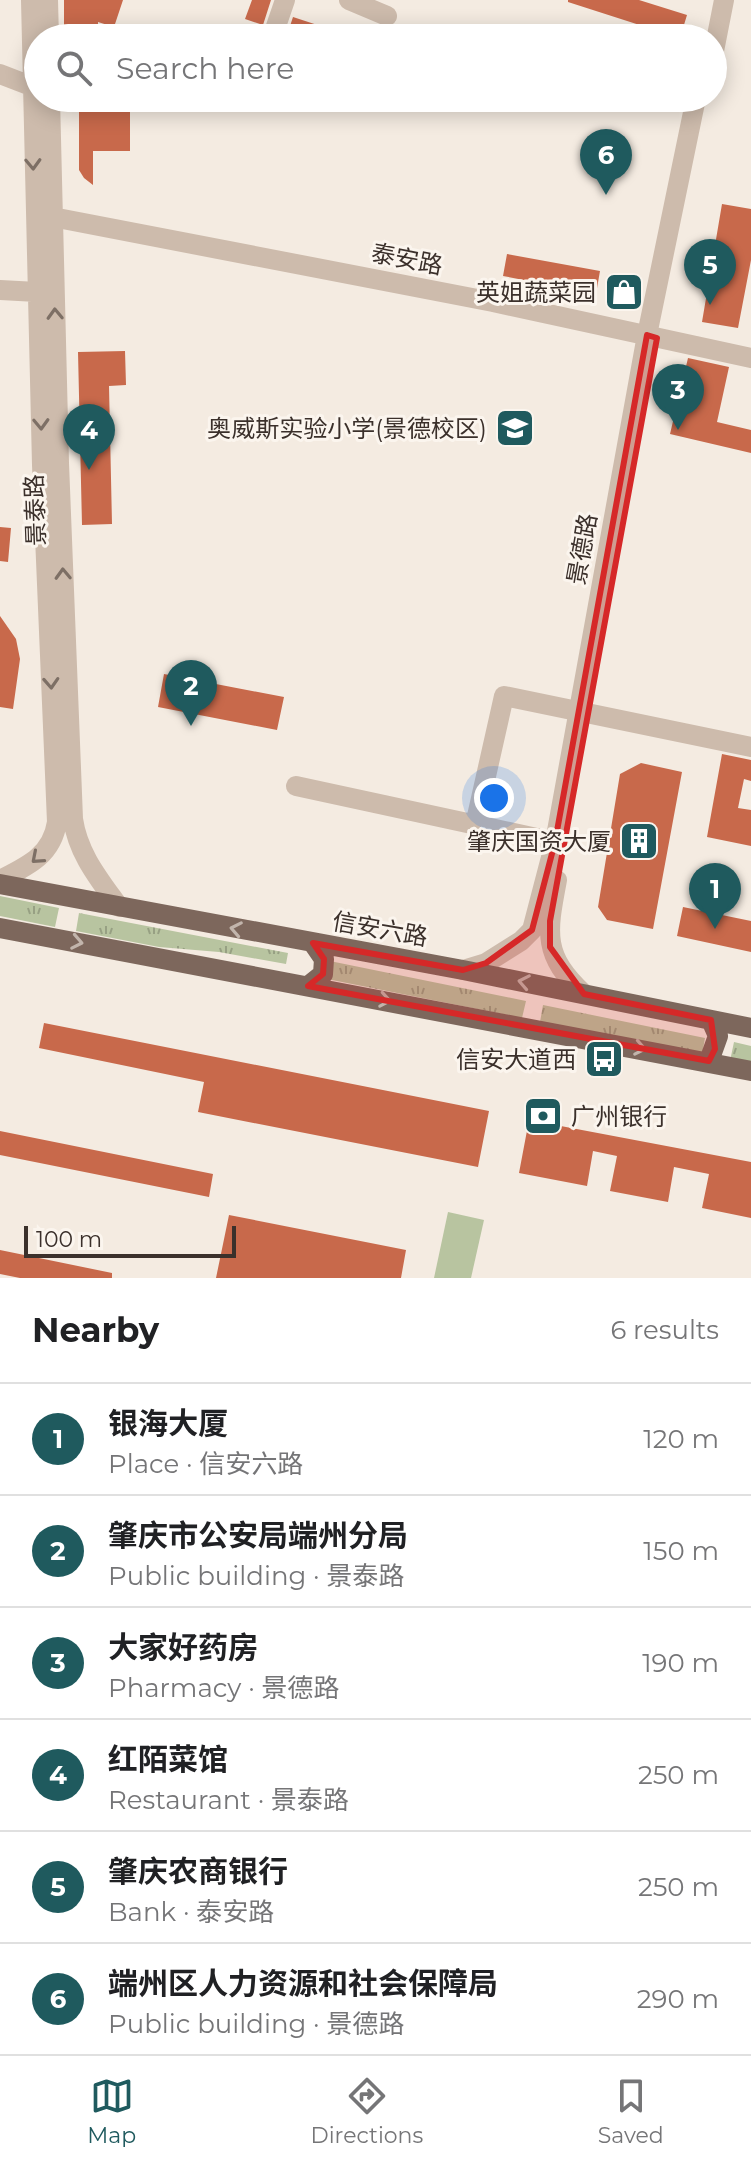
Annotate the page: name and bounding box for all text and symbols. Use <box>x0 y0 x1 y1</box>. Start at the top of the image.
search box <box>24 24 727 112</box>
icon: search <box>52 46 96 90</box>
text: Search here <box>116 50 294 87</box>
pin: 6 <box>580 129 632 195</box>
one-way arrow <box>25 158 42 171</box>
street label: 泰安路 <box>369 238 445 280</box>
pin: 5 <box>684 239 736 305</box>
shop icon: 英姐蔬菜园 <box>603 271 645 313</box>
place label: 英姐蔬菜园 <box>476 278 596 307</box>
one-way arrow <box>46 307 63 320</box>
pin: 3 <box>652 364 704 430</box>
pin: 4 <box>63 404 115 470</box>
school or university icon: 奥威斯实验小学(景德校区) <box>494 407 536 449</box>
place label: 奥威斯实验小学(景德校区) <box>207 414 487 443</box>
one-way arrow <box>33 418 50 431</box>
street label: 景泰路 <box>19 474 51 546</box>
street label: 景德路 <box>561 511 603 587</box>
one-way arrow <box>55 567 72 580</box>
pin: 2 <box>165 660 217 726</box>
one-way arrow <box>42 678 59 690</box>
your location <box>474 778 514 818</box>
building icon: 肇庆国资大厦 <box>618 820 660 862</box>
place label: 肇庆国资大厦 <box>467 827 611 856</box>
one-way arrow <box>31 848 46 863</box>
pin: 1 <box>689 863 741 929</box>
street label: 信安六路 <box>330 906 430 952</box>
one-way arrow <box>229 921 243 938</box>
one-way arrow <box>69 933 83 950</box>
one-way arrow <box>517 974 531 991</box>
one-way arrow <box>378 991 392 1008</box>
bus stop icon: 信安大道西 <box>583 1038 625 1080</box>
one-way arrow <box>633 1039 647 1056</box>
place label: 信安大道西 <box>456 1045 576 1074</box>
bank icon: 广州银行 <box>522 1095 564 1137</box>
place label: 广州银行 <box>571 1102 667 1131</box>
scale bar <box>24 1222 236 1258</box>
text: 100 m <box>36 1226 102 1253</box>
text: Nearby <box>32 1309 159 1351</box>
text: 6 results <box>610 1314 719 1346</box>
text: 银海大厦 <box>108 1405 228 1442</box>
text: 1 <box>53 1423 63 1455</box>
text: 120 m <box>643 1423 719 1455</box>
text: Place · 信安六路 <box>108 1448 303 1480</box>
text: 肇庆市公安局端州分局 <box>108 1517 408 1554</box>
text: 2 <box>50 1535 66 1567</box>
text: 150 m <box>643 1535 719 1567</box>
text: Public building · 景泰路 <box>108 1560 404 1592</box>
text: 大家好药房 <box>108 1629 258 1666</box>
text: 3 <box>50 1647 66 1679</box>
text: 190 m <box>642 1647 719 1679</box>
text: Pharmacy · 景德路 <box>108 1672 340 1704</box>
text: 红陌菜馆 <box>108 1741 228 1778</box>
text: 4 <box>49 1759 67 1791</box>
text: 250 m <box>638 1759 719 1791</box>
text: Restaurant · 景泰路 <box>108 1784 349 1816</box>
text: 肇庆农商银行 <box>108 1853 288 1890</box>
text: 5 <box>50 1871 66 1903</box>
text: 250 m <box>638 1871 719 1903</box>
text: Bank · 泰安路 <box>108 1896 274 1928</box>
text: 端州区人力资源和社会保障局 <box>108 1965 498 2002</box>
text: 6 <box>50 1983 66 2015</box>
text: 290 m <box>637 1983 719 2015</box>
text: Public building · 景德路 <box>108 2008 404 2040</box>
tab: Map <box>87 2074 136 2149</box>
tab: Directions <box>311 2074 423 2149</box>
tab: Saved <box>598 2074 664 2149</box>

